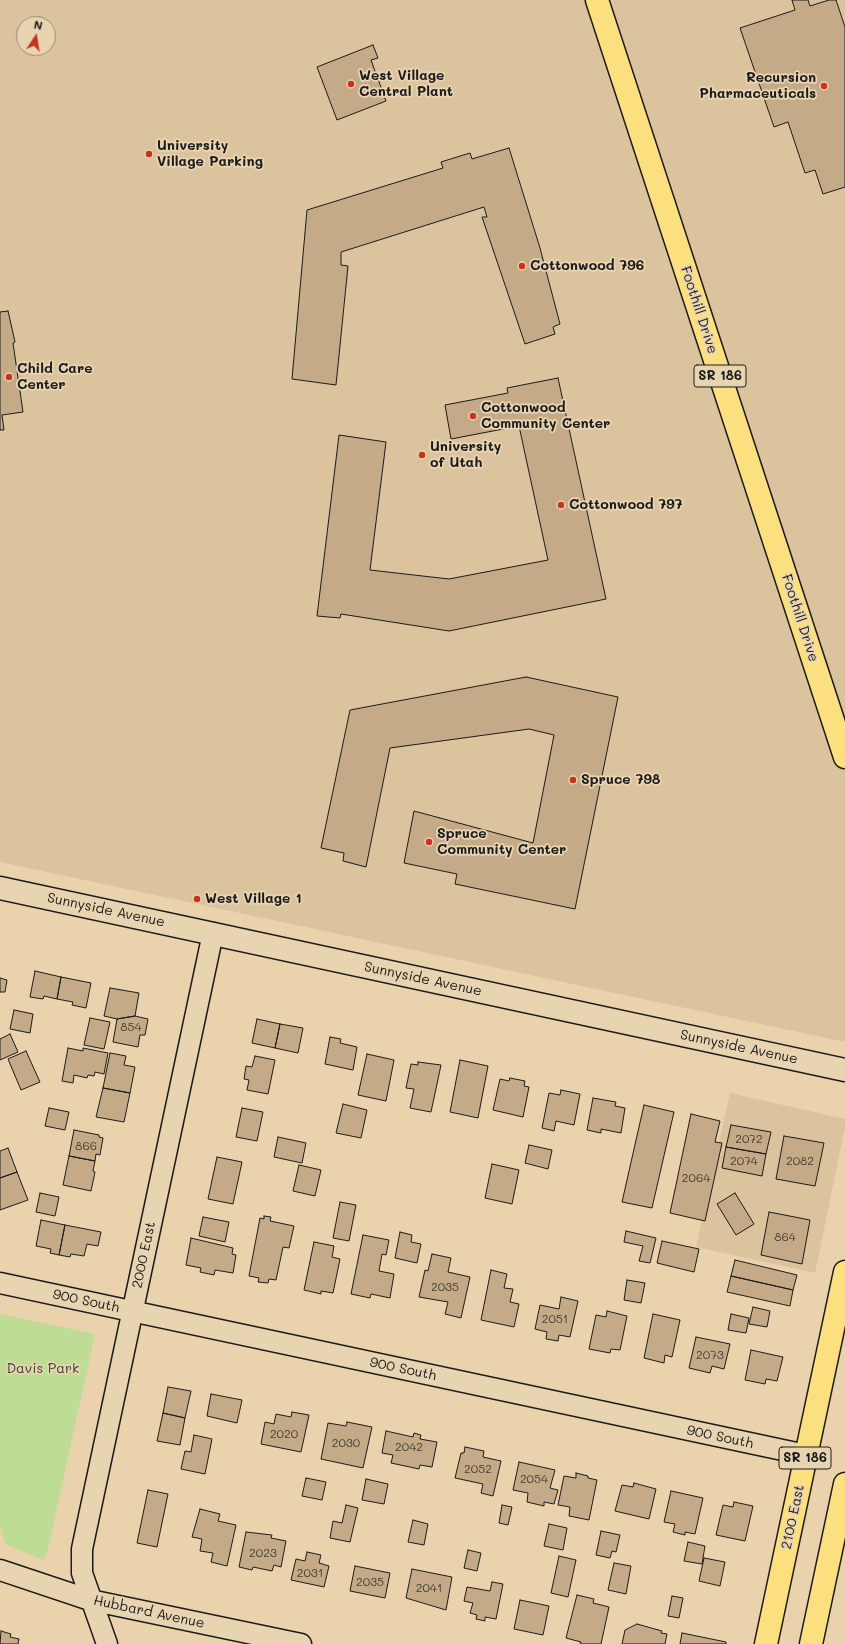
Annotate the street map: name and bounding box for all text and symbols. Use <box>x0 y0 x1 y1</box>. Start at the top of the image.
north arrow <box>16 16 56 56</box>
text: N <box>33 17 44 33</box>
place label: West Village Central Plant <box>359 68 453 100</box>
place label: Recursion Pharmaceuticals <box>699 70 816 102</box>
marker: West Village Central Plant <box>346 79 356 89</box>
marker: Recursion Pharmaceuticals <box>819 81 829 91</box>
place label: University Village Parking <box>157 138 263 170</box>
marker: University Village Parking <box>144 149 154 159</box>
place label: Cottonwood 796 <box>530 258 644 274</box>
marker: Cottonwood 796 <box>517 261 527 271</box>
street label: Foothill Drive <box>677 264 721 356</box>
place label: Child Care Center <box>17 361 93 394</box>
road number: SR 186 <box>694 365 746 387</box>
marker: Child Care Center <box>4 372 14 382</box>
place label: Cottonwood Community Center <box>481 400 610 432</box>
marker: Cottonwood Community Center <box>468 411 478 421</box>
place label: University of Utah <box>430 439 501 472</box>
marker: University of Utah <box>417 450 427 460</box>
place label: Cottonwood 797 <box>569 497 683 513</box>
marker: Cottonwood 797 <box>556 500 566 510</box>
street label: Foothill Drive <box>778 572 822 664</box>
place label: Spruce 798 <box>581 772 661 788</box>
marker: Spruce 798 <box>568 775 578 785</box>
place label: Spruce Community Center <box>437 826 566 858</box>
marker: Spruce Community Center <box>424 837 434 847</box>
street label: Sunnyside Avenue <box>46 889 166 931</box>
place label: West Village 1 <box>205 891 302 907</box>
marker: West Village 1 <box>192 894 202 904</box>
street label: Sunnyside Avenue <box>363 958 483 1000</box>
house number: 854 <box>120 1020 142 1034</box>
street label: Sunnyside Avenue <box>679 1026 799 1068</box>
house number: 2072 <box>735 1132 763 1146</box>
house number: 866 <box>75 1139 97 1153</box>
house number: 2074 <box>730 1154 758 1168</box>
house number: 2082 <box>786 1154 814 1168</box>
house number: 2064 <box>682 1171 710 1185</box>
street label: 2000 East <box>129 1220 159 1290</box>
house number: 864 <box>774 1230 796 1244</box>
house number: 2035 <box>431 1280 459 1294</box>
street label: 900 South <box>51 1286 121 1316</box>
house number: 2051 <box>542 1312 568 1326</box>
house number: 2073 <box>696 1348 724 1362</box>
street label: 900 South <box>368 1354 438 1384</box>
park label: Davis Park <box>6 1361 80 1377</box>
street label: 900 South <box>685 1422 755 1452</box>
house number: 2020 <box>270 1427 298 1441</box>
house number: 2030 <box>332 1436 360 1450</box>
house number: 2042 <box>395 1440 423 1454</box>
road number: SR 186 <box>779 1447 831 1469</box>
house number: 2052 <box>464 1462 492 1476</box>
house number: 2054 <box>520 1472 548 1486</box>
street label: 2100 East <box>778 1483 808 1551</box>
house number: 2023 <box>249 1546 277 1560</box>
house number: 2031 <box>297 1566 323 1580</box>
house number: 2035 <box>356 1575 384 1589</box>
house number: 2041 <box>416 1581 442 1595</box>
street label: Hubbard Avenue <box>92 1592 206 1632</box>

